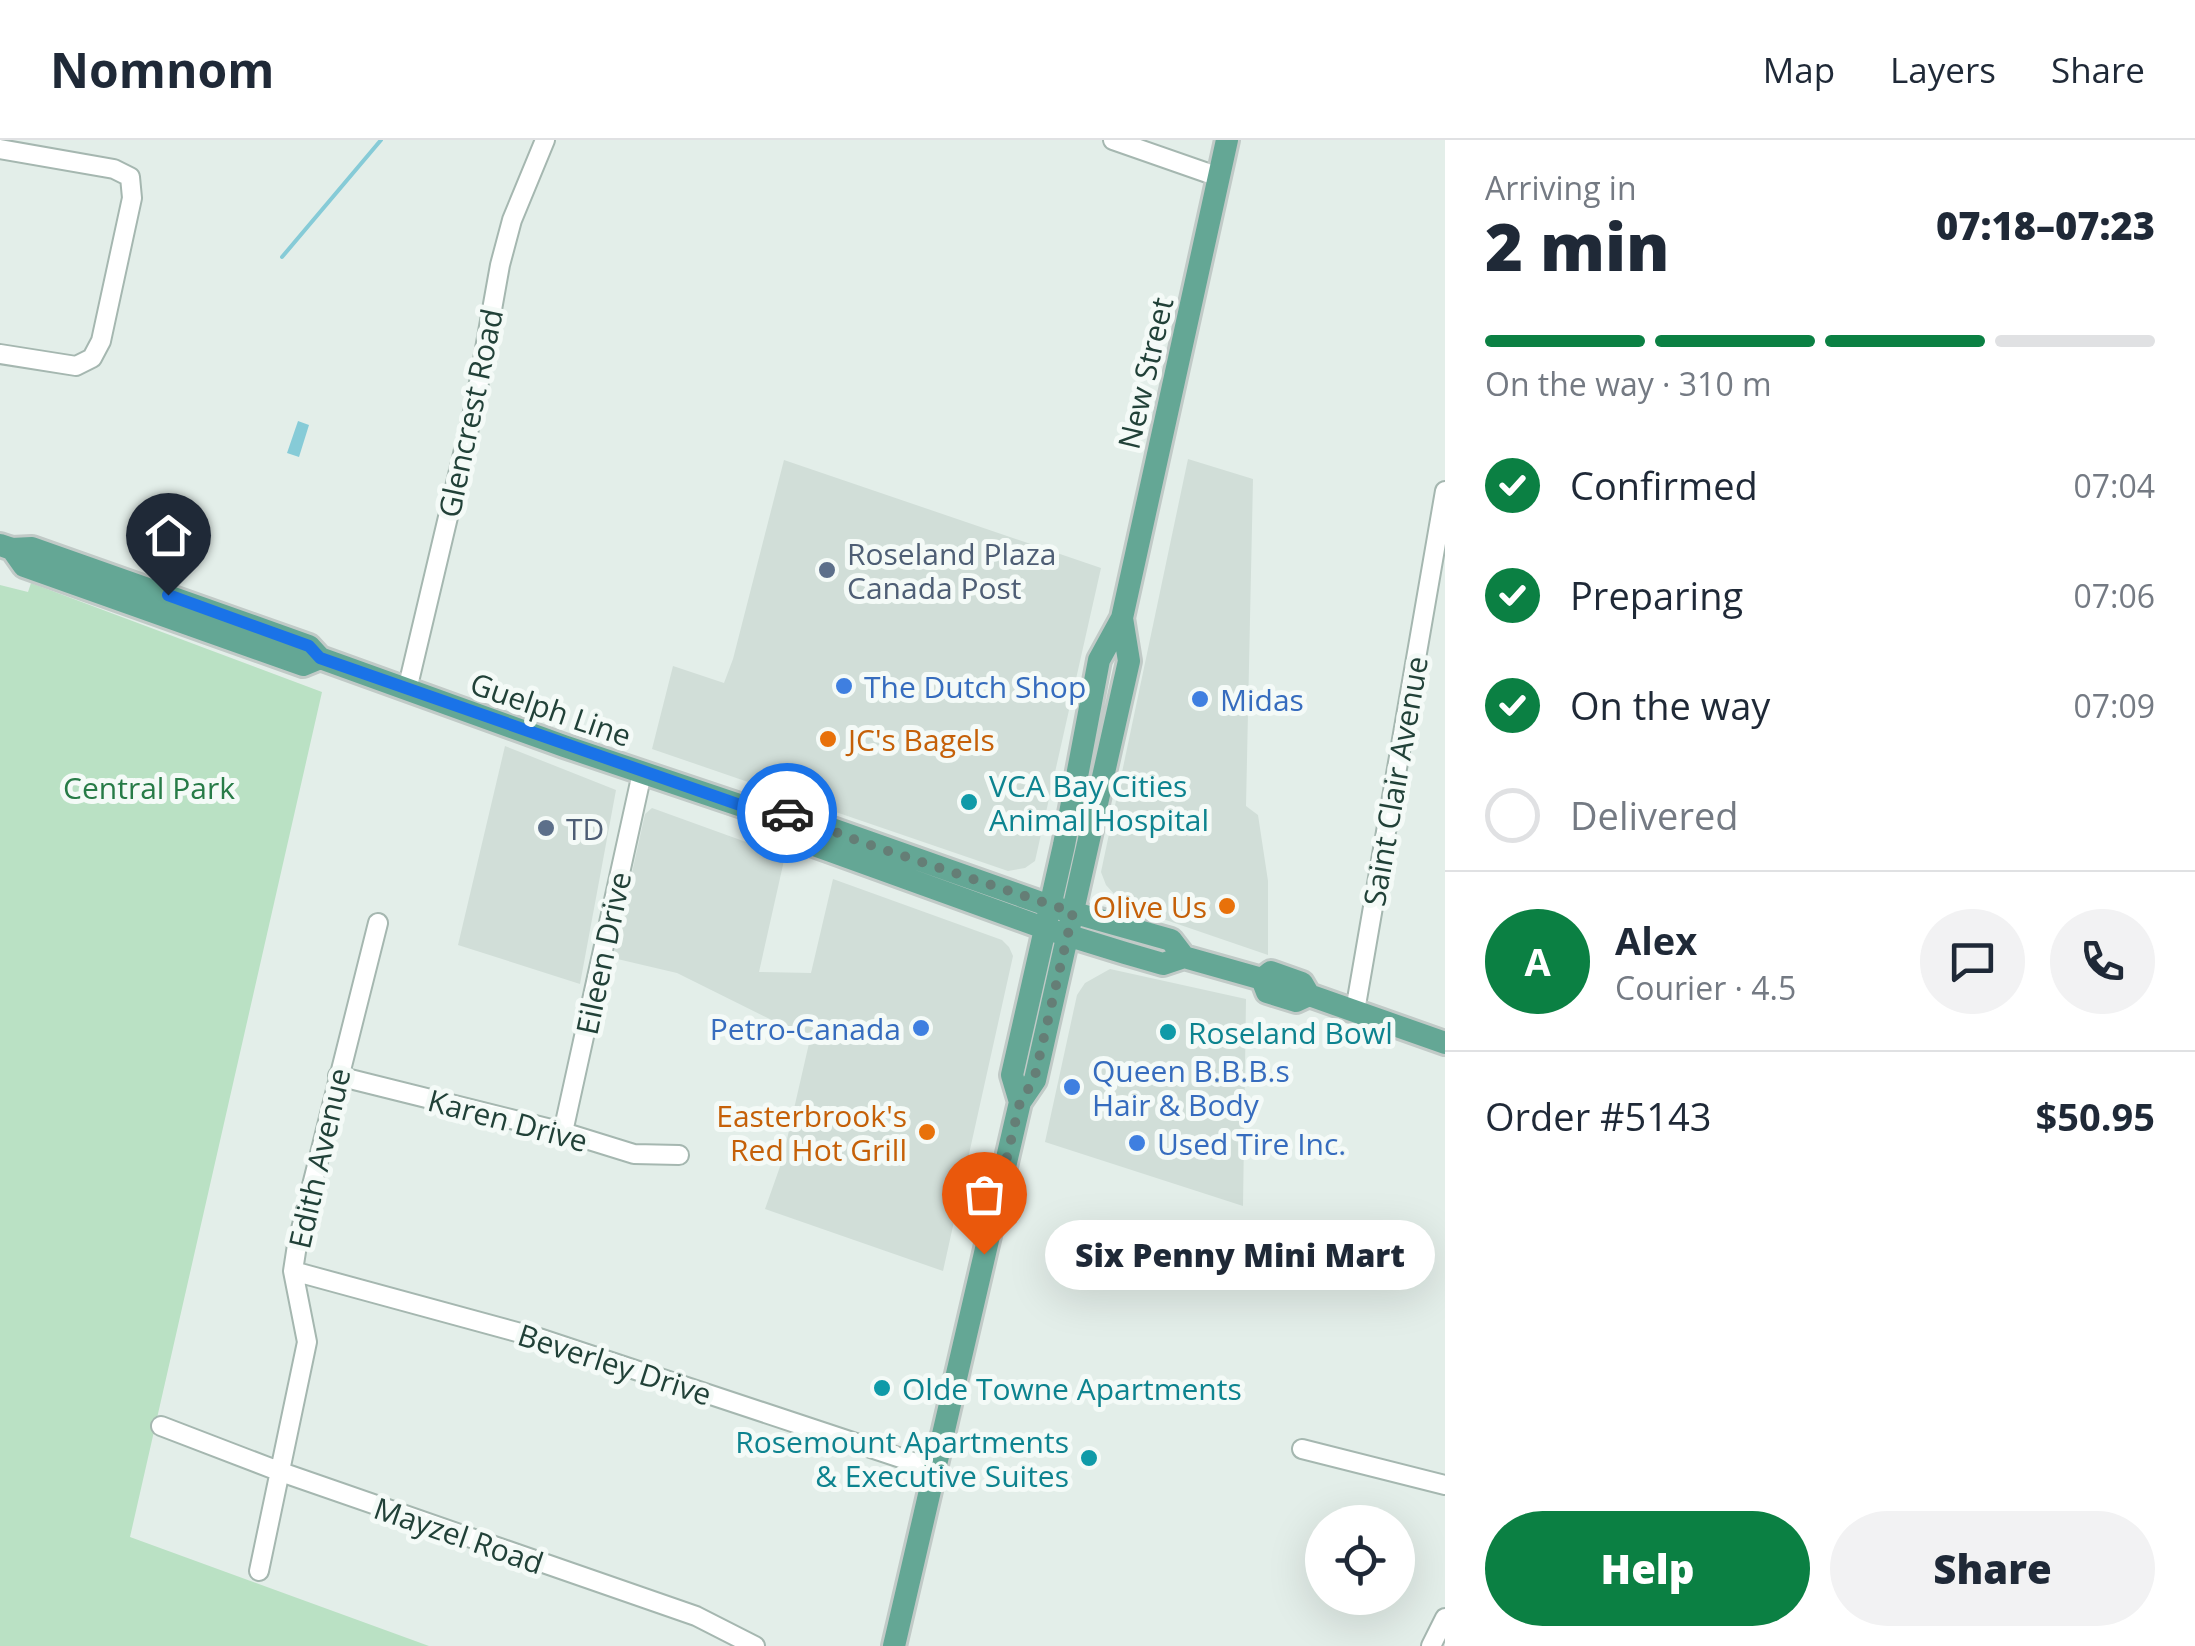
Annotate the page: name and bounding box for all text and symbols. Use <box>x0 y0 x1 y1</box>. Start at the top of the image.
text: Nomnom <box>50 37 274 102</box>
text: Map <box>1763 46 1835 93</box>
text: Layers <box>1890 46 1996 93</box>
text: Share <box>2051 46 2145 93</box>
text: Arriving in <box>1485 166 1637 209</box>
text: 07:18–07:23 <box>1936 199 2155 251</box>
text: 2 min <box>1485 202 1670 290</box>
street label: New Street <box>1108 293 1182 453</box>
street label: Glencrest Road <box>428 305 512 521</box>
text: On the way · 310 m <box>1485 362 1772 405</box>
icon: check <box>1485 458 1540 513</box>
text: Confirmed <box>1570 459 1758 511</box>
text: 07:04 <box>2073 464 2155 507</box>
pin <box>126 493 211 596</box>
icon: home <box>141 508 196 563</box>
place label: Roseland Plaza Canada Post <box>847 533 1057 608</box>
marker: Roseland Plaza Canada Post <box>816 559 838 581</box>
icon: check <box>1485 568 1540 623</box>
text: Preparing <box>1570 569 1743 621</box>
text: 07:06 <box>2073 574 2155 617</box>
street label: Saint Clair Avenue <box>1353 653 1437 909</box>
street label: Guelph Line <box>465 662 637 756</box>
place label: The Dutch Shop <box>864 666 1086 707</box>
marker: The Dutch Shop <box>833 675 855 697</box>
icon: check <box>1485 678 1540 733</box>
place label: Midas <box>1220 679 1304 720</box>
text: On the way <box>1570 679 1770 731</box>
text: 07:09 <box>2073 684 2155 727</box>
marker: Midas <box>1189 688 1211 710</box>
place label: JC's Bagels <box>845 719 995 760</box>
marker: JC's Bagels <box>817 728 839 750</box>
courier <box>737 763 837 863</box>
place label: VCA Bay Cities Animal Hospital <box>989 765 1209 840</box>
park label: Central Park <box>63 767 235 808</box>
icon: car <box>760 786 815 841</box>
text: Delivered <box>1570 789 1739 841</box>
marker: VCA Bay Cities Animal Hospital <box>958 791 980 813</box>
place label: TD <box>566 808 604 849</box>
marker: TD <box>535 817 557 839</box>
street label: Eileen Drive <box>566 868 640 1038</box>
place label: Olive Us <box>1093 886 1207 927</box>
marker: Olive Us <box>1216 895 1238 917</box>
button: chat <box>1920 909 2025 1014</box>
button: phone <box>2050 909 2155 1014</box>
text: Alex <box>1615 914 1697 966</box>
text: A <box>1524 935 1551 987</box>
text: Courier · 4.5 <box>1615 966 1796 1009</box>
place label: Petro-Canada <box>710 1008 901 1049</box>
place label: Roseland Bowl <box>1188 1012 1393 1053</box>
marker: Petro-Canada <box>910 1017 932 1039</box>
marker: Roseland Bowl <box>1157 1021 1179 1043</box>
place label: Queen B.B.B.s Hair & Body <box>1092 1050 1290 1125</box>
street label: Edith Avenue <box>278 1064 360 1252</box>
marker: Queen B.B.B.s Hair & Body <box>1061 1076 1083 1098</box>
street label: Karen Drive <box>424 1079 592 1161</box>
text: Order #5143 <box>1485 1090 1712 1142</box>
text: $50.95 <box>2036 1090 2155 1142</box>
place label: Easterbrook's Red Hot Grill <box>716 1095 907 1170</box>
marker: Easterbrook's Red Hot Grill <box>916 1121 938 1143</box>
place label: Used Tire Inc. <box>1157 1123 1346 1164</box>
marker: Used Tire Inc. <box>1126 1132 1148 1154</box>
pin <box>942 1152 1027 1255</box>
icon: bag <box>957 1167 1012 1222</box>
callout: Six Penny Mini Mart <box>1044 1219 1434 1289</box>
text: Six Penny Mini Mart <box>1075 1233 1405 1276</box>
street label: Beverley Drive <box>513 1313 717 1415</box>
place label: Olde Towne Apartments <box>902 1368 1242 1409</box>
marker: Olde Towne Apartments <box>871 1377 893 1399</box>
place label: Rosemount Apartments & Executive Suites <box>735 1421 1069 1496</box>
marker: Rosemount Apartments & Executive Suites <box>1078 1447 1100 1469</box>
street label: Mayzel Road <box>369 1487 549 1583</box>
map controls <box>1305 1505 1415 1615</box>
button: locate <box>1305 1505 1415 1615</box>
button: Help <box>1485 1511 1810 1626</box>
button: Share <box>1830 1511 2155 1626</box>

